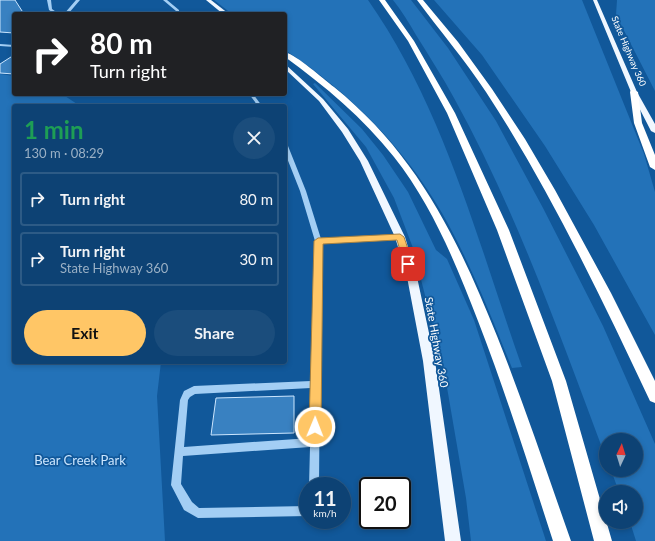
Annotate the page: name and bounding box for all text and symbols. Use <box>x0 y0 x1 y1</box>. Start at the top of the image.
street label: State Highway 360 <box>609 14 649 88</box>
text: 80 m <box>90 26 153 60</box>
icon: right <box>24 28 76 80</box>
text: Turn right <box>90 60 167 82</box>
text: 1 min <box>24 115 84 144</box>
button: close <box>233 117 275 159</box>
text: 130 m · 08:29 <box>24 145 104 161</box>
icon: right <box>26 188 48 210</box>
text: Turn right <box>60 190 125 208</box>
text: 80 m <box>239 190 273 208</box>
text: Turn right <box>60 242 125 260</box>
pin <box>391 247 425 281</box>
icon: right <box>26 248 48 270</box>
text: 30 m <box>239 250 273 268</box>
icon: arrive <box>397 253 419 275</box>
text: State Highway 360 <box>60 260 168 276</box>
street label: State Highway 360 <box>423 296 451 389</box>
button: Exit <box>24 310 146 356</box>
button: Share <box>154 310 275 356</box>
position arrow <box>294 406 336 448</box>
north arrow <box>599 433 643 477</box>
map controls <box>599 433 643 529</box>
park label: Bear Creek Park <box>34 452 126 468</box>
speed limit sign: 20 <box>359 477 411 529</box>
button: sound <box>599 485 643 529</box>
text: 11 <box>313 486 337 510</box>
text: km/h <box>313 507 337 519</box>

